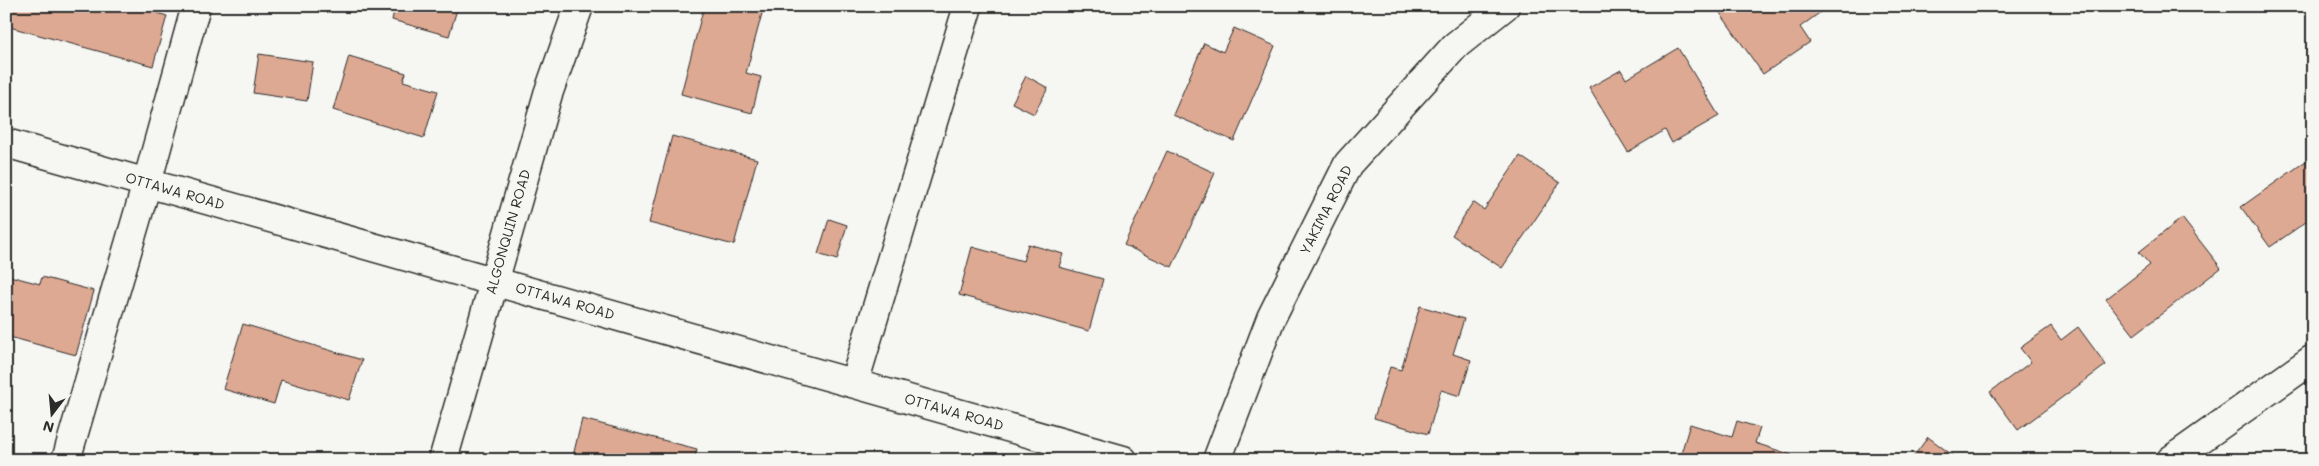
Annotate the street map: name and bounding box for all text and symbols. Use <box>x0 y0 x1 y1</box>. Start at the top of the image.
street label: YAKIMA ROAD <box>1295 162 1356 258</box>
street label: OTTAWA ROAD <box>123 167 227 214</box>
street label: ALGONQUIN ROAD <box>481 167 534 297</box>
street label: OTTAWA ROAD <box>513 277 617 324</box>
north arrow <box>28 388 78 438</box>
street label: OTTAWA ROAD <box>902 388 1006 435</box>
text: N <box>41 416 56 438</box>

